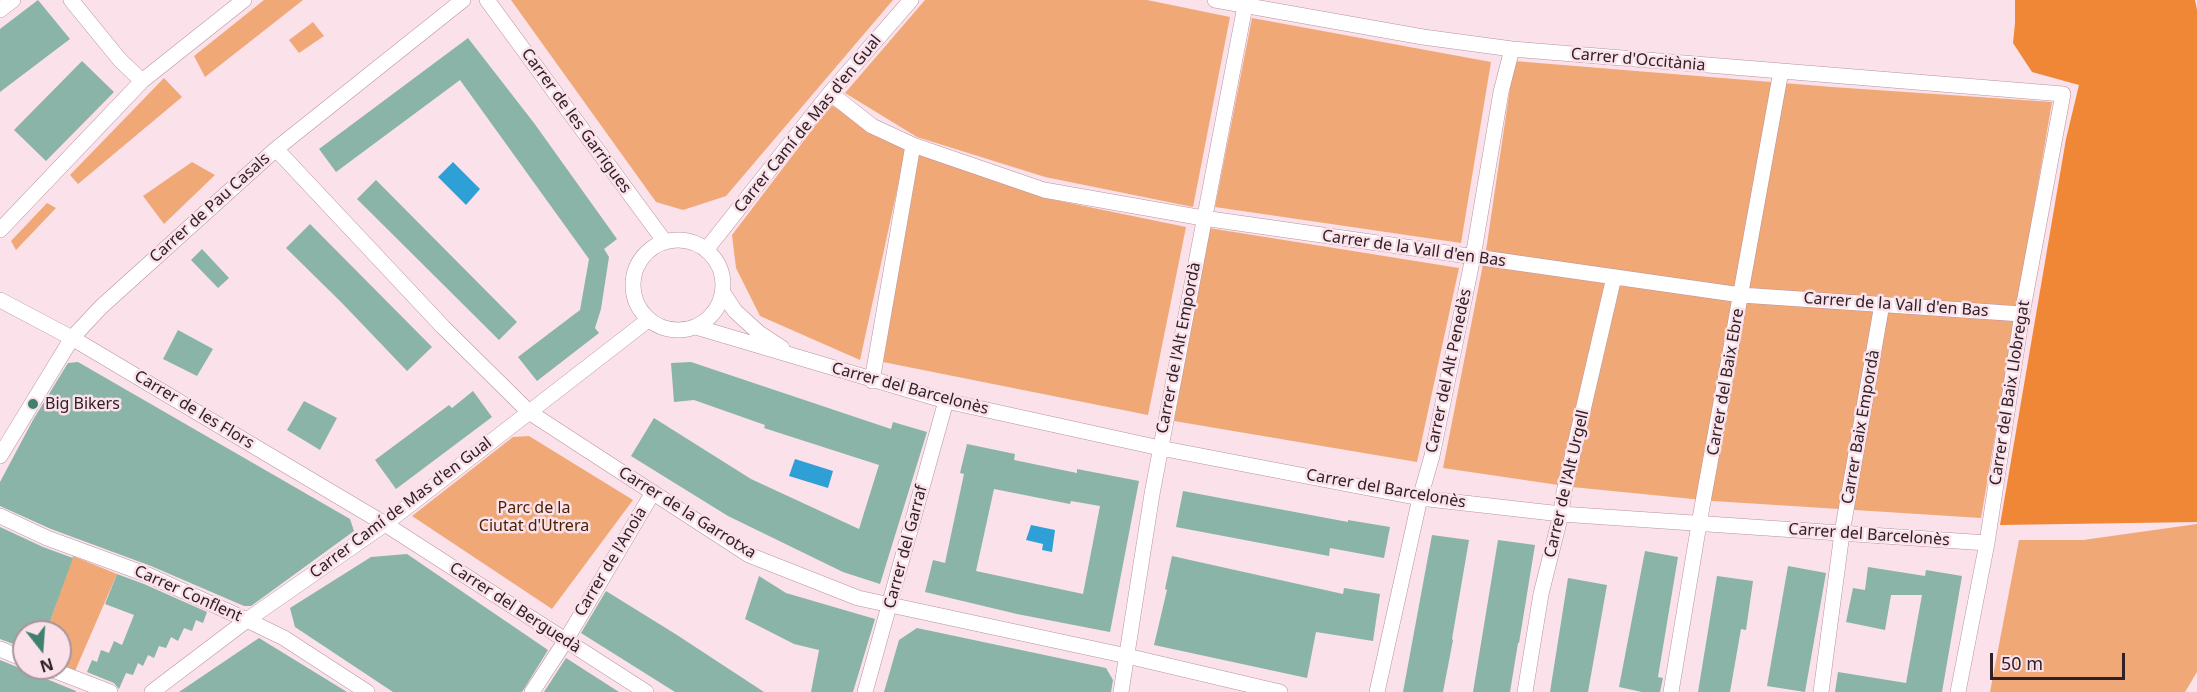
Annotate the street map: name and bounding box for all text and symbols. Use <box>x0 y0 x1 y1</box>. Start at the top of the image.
street label: Carrer Camí de Mas d'en Gual <box>730 31 886 217</box>
street label: Carrer de les Garrigues <box>517 45 635 197</box>
street label: Carrer d'Occitània <box>1570 45 1706 75</box>
street label: Carrer de Pau Casals <box>146 149 274 267</box>
street label: Carrer de la Vall d'en Bas <box>1321 227 1507 271</box>
street label: Carrer de l'Alt Empordà <box>1153 261 1205 435</box>
street label: Carrer del Alt Penedès <box>1422 287 1476 455</box>
street label: Carrer de la Vall d'en Bas <box>1803 289 1989 321</box>
street label: Carrer del Baix Llobregat <box>1986 299 2034 487</box>
street label: Carrer del Baix Ebre <box>1704 307 1748 457</box>
street label: Carrer Baix Empordà <box>1838 348 1884 506</box>
street label: Carrer del Barcelonès <box>829 359 991 419</box>
street label: Carrer de les Flors <box>131 367 257 453</box>
place label: Big Bikers <box>45 394 120 414</box>
marker: Big Bikers <box>26 397 40 411</box>
street label: Carrer de l'Alt Urgell <box>1541 408 1593 560</box>
street label: Carrer Camí de Mas d'en Gual <box>306 433 496 583</box>
street label: Carrer de la Garrotxa <box>615 463 759 563</box>
street label: Carrer del Barcelonès <box>1305 466 1467 512</box>
street label: Carrer del Garraf <box>880 483 932 611</box>
park label: Parc de la Ciutat d'Utrera <box>479 498 589 536</box>
street label: Carrer de l'Anoia <box>571 504 651 620</box>
street label: Carrer del Barcelonès <box>1788 520 1950 550</box>
street label: Carrer del Berguedà <box>446 558 584 658</box>
street label: Carrer Conflent <box>131 562 245 626</box>
north arrow <box>12 620 72 680</box>
scale bar <box>1993 641 2128 679</box>
text: 50 m <box>2001 651 2043 675</box>
text: N <box>37 653 56 678</box>

